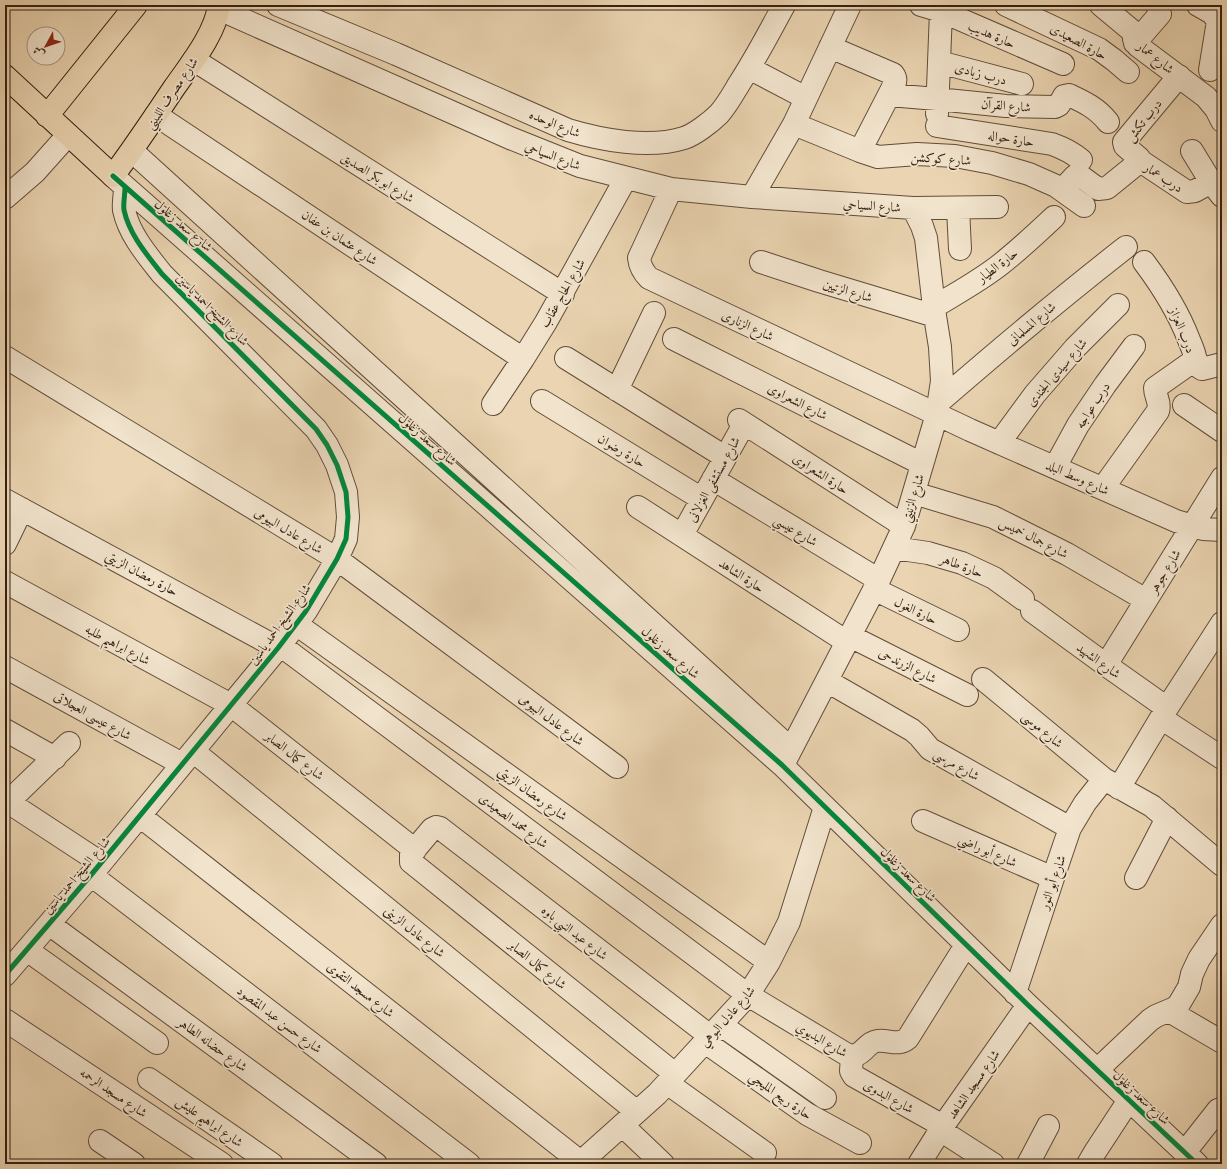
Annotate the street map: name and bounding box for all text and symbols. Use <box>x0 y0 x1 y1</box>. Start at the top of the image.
street label: حارة هديب <box>965 18 1018 53</box>
street label: حارة الصعيدى <box>1047 20 1110 64</box>
north arrow <box>26 26 66 66</box>
street label: شارع عمار <box>1130 37 1177 80</box>
text: ش <box>30 44 47 60</box>
street label: شارع مصرف اللبيني <box>142 55 204 134</box>
street label: درب زبادى <box>953 59 1009 89</box>
street label: شارع القرآن <box>980 96 1031 119</box>
street label: درب تكش <box>1122 96 1166 146</box>
street label: شارع الوحده <box>526 106 583 144</box>
street label: حارة حواله <box>987 127 1035 151</box>
street label: شارع السياحي <box>522 138 583 177</box>
street label: شارع ابو بكر الصديق <box>337 149 417 209</box>
street label: شارع كوكشن <box>910 149 972 172</box>
street label: درب عمار <box>1139 158 1186 196</box>
street label: شارع سعد زغلول <box>149 196 216 258</box>
street label: شارع السياحي <box>842 196 902 219</box>
street label: شارع عثمان بن عفان <box>297 207 380 272</box>
street label: حارة الطيار <box>972 245 1021 288</box>
street label: شارع الحاج عقاب <box>537 256 592 332</box>
street label: شارع الشيخ احمد ياسين <box>171 270 252 351</box>
street label: شارع الزتيين <box>820 276 874 309</box>
street label: شارع المسلمانى <box>1004 299 1061 351</box>
street label: درب العزاز <box>1165 303 1199 356</box>
street label: شارع الزنارى <box>718 307 776 348</box>
street label: شارع سيدى الجندى <box>1023 335 1093 412</box>
street label: درب عواجه <box>1072 379 1114 432</box>
street label: شارع الشعراوى <box>764 380 830 426</box>
street label: شارع سعد زغلول <box>393 410 460 472</box>
street label: حارة رضوان <box>595 430 648 471</box>
street label: شارع مستشفى الغزلانى <box>684 434 747 526</box>
street label: حارة الشعراوى <box>790 450 851 498</box>
street label: شارع وسط البلد <box>1042 457 1112 502</box>
street label: شارع الزنيتي <box>898 472 931 525</box>
street label: شارع عادل البيومى <box>250 504 326 560</box>
street label: شارع عيسي <box>769 512 820 554</box>
street label: شارع جمال خميس <box>995 514 1071 565</box>
street label: شارع جوهر <box>1144 547 1187 600</box>
street label: حارة رمضان الزيتي <box>101 548 181 602</box>
street label: حارة طاهر <box>936 550 985 581</box>
street label: حارة الشاهد <box>716 555 767 597</box>
street label: شارع الشيخ احمد ياسين <box>245 581 317 670</box>
street label: حارة الغول <box>891 594 940 628</box>
street label: شارع ابراهيم طلبه <box>80 621 153 673</box>
street label: شارع سعد زغلول <box>636 623 703 685</box>
street label: شارع الشهيد <box>1071 639 1124 685</box>
street label: شارع الزرندحى <box>875 645 939 690</box>
street label: شارع عيسى العجلاتى <box>50 688 134 746</box>
street label: شارع عادل البيومى <box>514 690 587 752</box>
street label: شارع موسى <box>1017 708 1066 754</box>
street label: شارع كمال الصابر <box>258 727 327 786</box>
street label: شارع مرسي <box>929 745 982 788</box>
street label: شارع رمضان الزيتي <box>493 763 570 827</box>
street label: شارع محمد الصعيدى <box>474 790 551 854</box>
street label: شارع أبو راضي <box>954 830 1020 875</box>
street label: شارع الشيخ احمد ياسين <box>40 834 116 920</box>
street label: شارع سعد زغلول <box>875 844 940 908</box>
street label: شارع أبو النور <box>1035 853 1072 914</box>
street label: شارع عادل الزينى <box>379 902 448 963</box>
street label: شارع عبد النبي باوه <box>536 902 611 966</box>
street label: شارع كمال الصابر <box>502 935 570 995</box>
street label: شارع مسجد التقوى <box>322 958 397 1023</box>
street label: شارع حسن عبد المقصود <box>232 983 325 1059</box>
street label: شارع عادل البوهي <box>697 983 761 1053</box>
street label: شارع حضانه الطاهر <box>171 1013 250 1078</box>
street label: شارع البديوي <box>791 1019 850 1064</box>
street label: شارع مسجد الشاهد <box>944 1047 1006 1124</box>
street label: شارع مسجد الرحمه <box>75 1065 150 1124</box>
street label: شارع سعد زغلول <box>1108 1067 1173 1130</box>
street label: حارة ربيع المليجي <box>744 1068 815 1127</box>
street label: شارع البدوى <box>859 1077 916 1120</box>
street label: شارع ابراهيم عليش <box>170 1093 246 1155</box>

